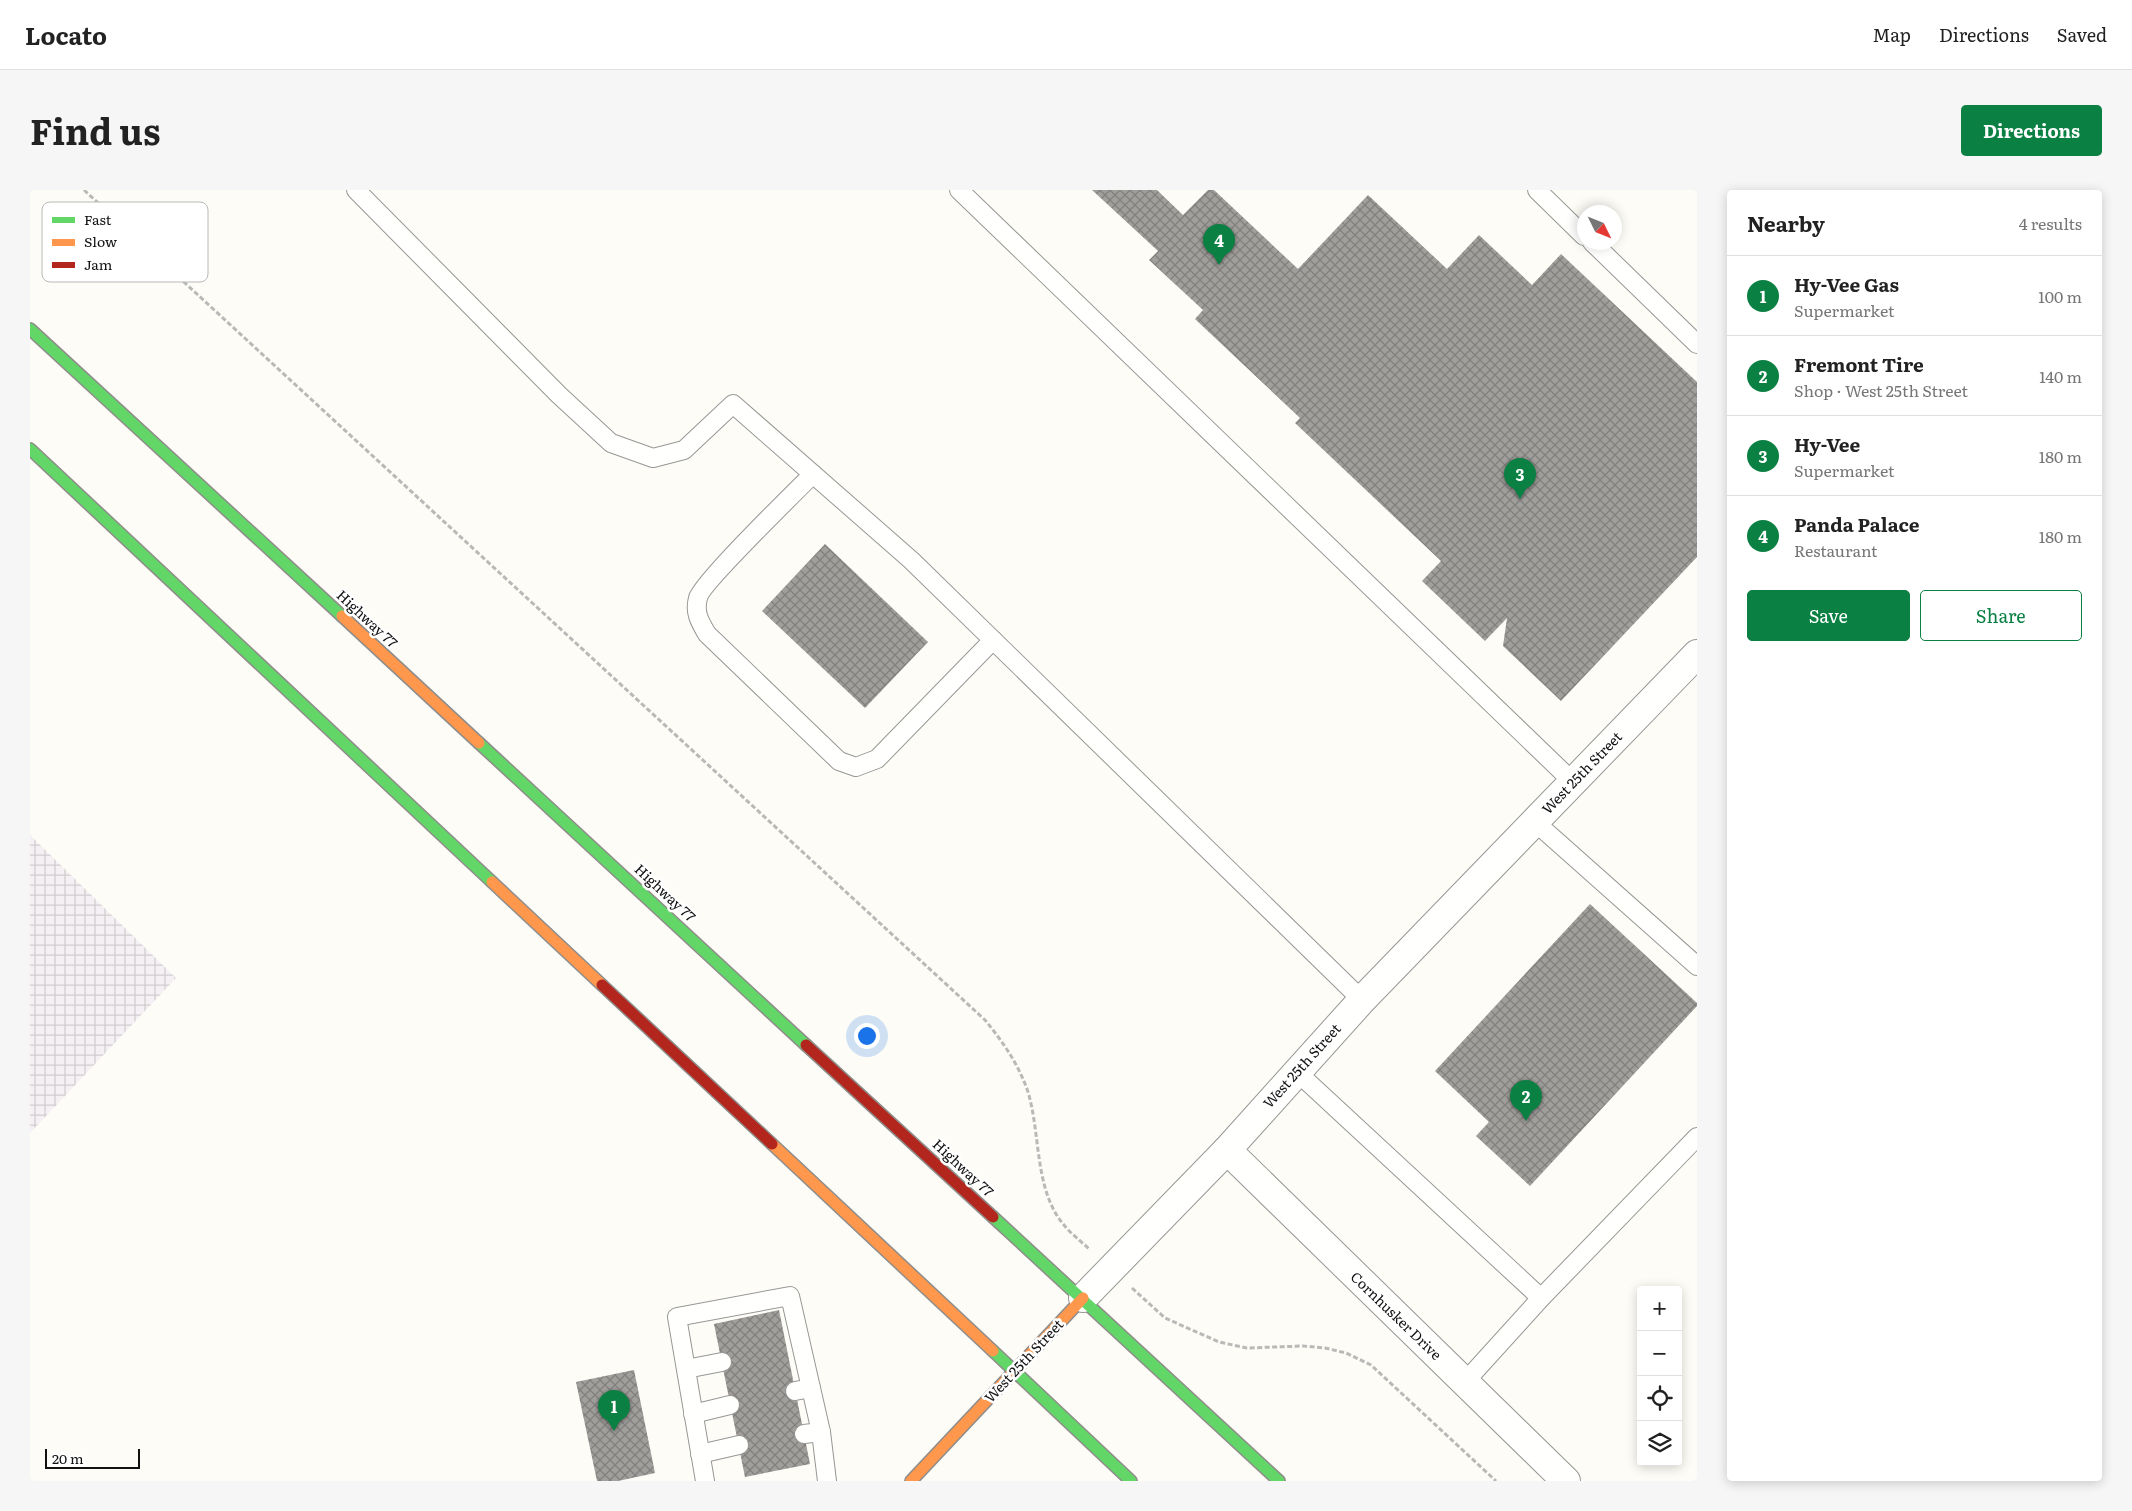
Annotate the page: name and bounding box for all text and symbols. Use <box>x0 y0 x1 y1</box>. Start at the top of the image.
text: Locato <box>25 17 107 52</box>
text: Map <box>1873 21 1911 48</box>
text: Directions <box>1939 21 2029 48</box>
text: Saved <box>2057 21 2107 48</box>
text: Find us <box>30 104 160 156</box>
button: Directions <box>1961 105 2102 156</box>
legend <box>42 202 208 282</box>
north arrow <box>1577 205 1622 250</box>
text: Nearby <box>1747 207 1825 238</box>
text: Fast <box>84 209 112 229</box>
text: 4 results <box>2019 211 2082 235</box>
pin: 4 <box>1203 224 1235 265</box>
text: Slow <box>84 231 117 251</box>
text: Jam <box>84 254 113 274</box>
text: Hy-Vee Gas <box>1794 270 1899 298</box>
text: 1 <box>1760 284 1766 308</box>
text: 100 m <box>2038 284 2082 308</box>
text: Supermarket <box>1794 298 1894 322</box>
text: Fremont Tire <box>1794 350 1924 378</box>
text: 2 <box>1759 364 1767 388</box>
text: 140 m <box>2039 364 2082 388</box>
text: Shop · West 25th Street <box>1794 378 1968 402</box>
text: Hy-Vee <box>1794 430 1860 458</box>
text: 3 <box>1759 444 1767 468</box>
text: 180 m <box>2039 444 2082 468</box>
pin: 3 <box>1504 458 1536 499</box>
text: Supermarket <box>1794 458 1894 482</box>
text: Panda Palace <box>1794 510 1920 538</box>
text: 4 <box>1758 524 1768 548</box>
text: 180 m <box>2039 524 2082 548</box>
text: Restaurant <box>1794 538 1878 562</box>
street label: Highway 77 <box>333 585 403 652</box>
button: Save <box>1747 590 1910 641</box>
button: Share <box>1920 590 2082 641</box>
street label: West 25th Street <box>1537 726 1626 818</box>
street label: Highway 77 <box>631 859 701 926</box>
street label: West 25th Street <box>1258 1018 1345 1112</box>
your location <box>854 1023 880 1049</box>
pin: 2 <box>1510 1080 1542 1121</box>
street label: Highway 77 <box>929 1134 999 1201</box>
street label: Cornhusker Drive <box>1347 1267 1447 1364</box>
map controls <box>1637 1286 1682 1466</box>
button: + <box>1637 1286 1682 1331</box>
street label: West 25th Street <box>979 1314 1068 1407</box>
button: − <box>1637 1331 1682 1376</box>
button: locate <box>1637 1376 1682 1421</box>
pin: 1 <box>598 1390 630 1431</box>
button: layers <box>1637 1421 1682 1466</box>
scale bar <box>45 1446 140 1469</box>
text: 20 m <box>52 1448 84 1468</box>

